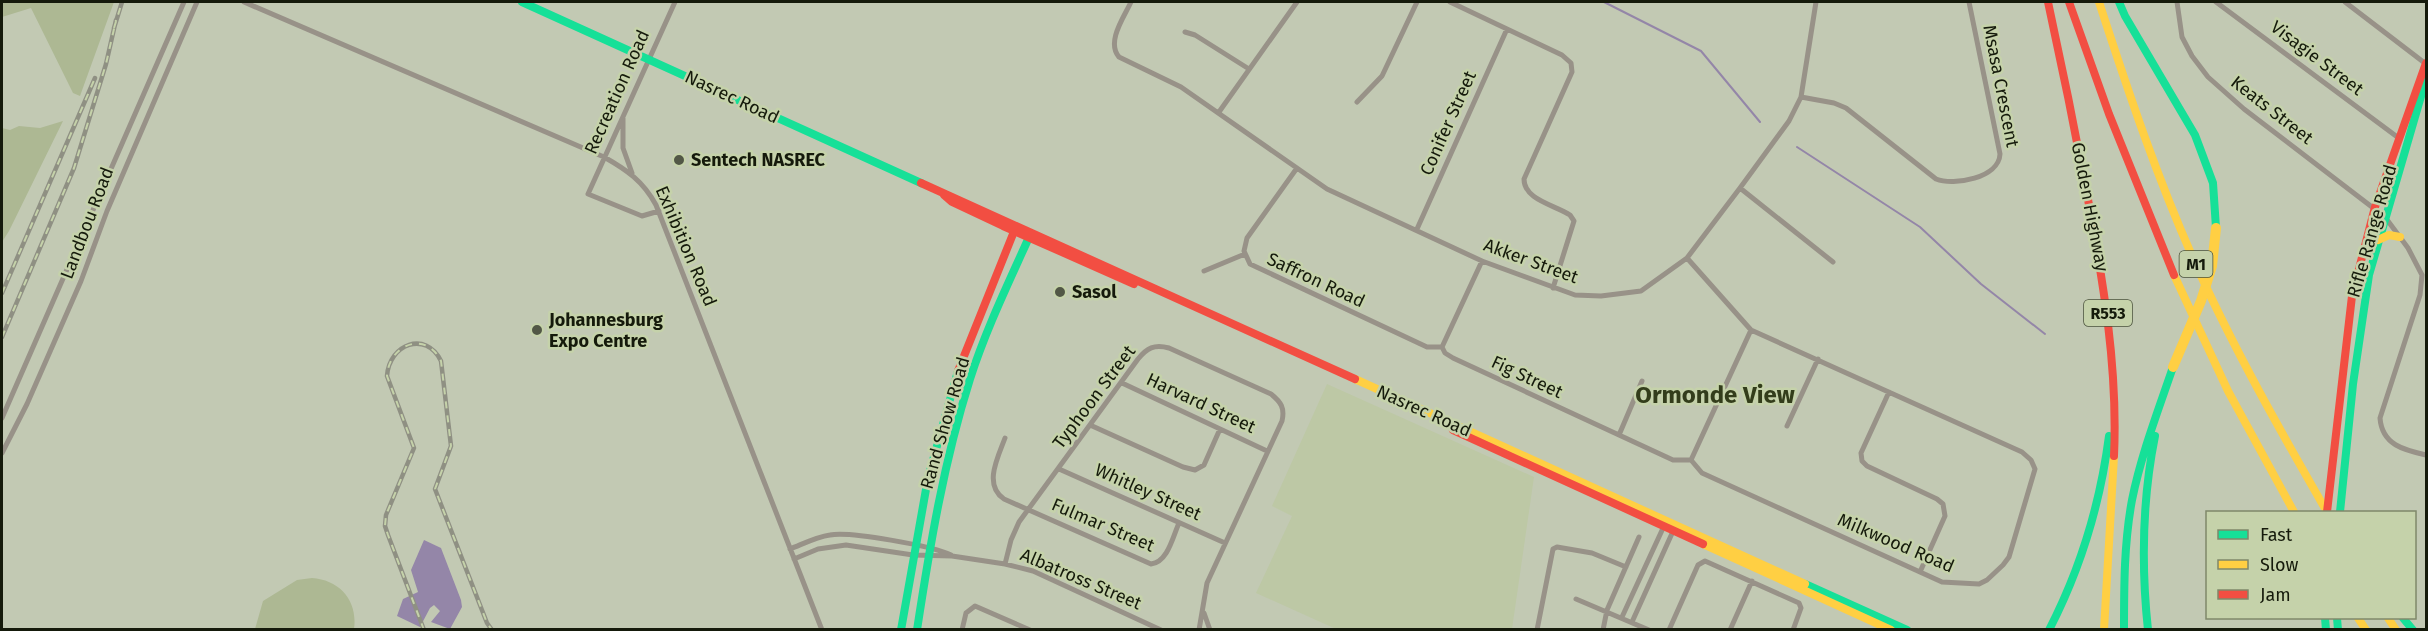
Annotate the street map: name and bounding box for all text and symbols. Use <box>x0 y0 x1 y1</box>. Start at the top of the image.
street label: Visagie Street <box>2266 16 2368 100</box>
street label: Msasa Crescent <box>1978 23 2024 150</box>
street label: Recreation Road <box>580 26 654 158</box>
street label: Nasrec Road <box>681 66 783 128</box>
street label: Conifer Street <box>1415 67 1481 179</box>
street label: Keats Street <box>2227 71 2318 149</box>
street label: Golden Highway <box>2067 140 2113 274</box>
place label: Sentech NASREC <box>691 149 826 171</box>
marker: Sentech NASREC <box>672 153 686 167</box>
street label: Rifle Range Road <box>2342 162 2402 300</box>
street label: Landbou Road <box>56 164 118 282</box>
street label: Exhibition Road <box>651 182 721 310</box>
street label: Akker Street <box>1481 234 1582 288</box>
street label: Saffron Road <box>1264 248 1368 312</box>
road number: M1 <box>2180 251 2212 277</box>
place label: Sasol <box>1072 281 1117 303</box>
marker: Sasol <box>1053 285 1067 299</box>
road number: R553 <box>2084 300 2132 326</box>
place label: Johannesburg Expo Centre <box>548 309 663 352</box>
marker: Johannesburg Expo Centre <box>530 323 544 337</box>
street label: Typhoon Street <box>1048 341 1140 453</box>
street label: Fig Street <box>1488 351 1567 403</box>
street label: Rand Show Road <box>916 354 974 492</box>
street label: Harvard Street <box>1143 368 1260 438</box>
street label: Nasrec Road <box>1373 380 1475 442</box>
district label: Ormonde View <box>1635 381 1795 409</box>
street label: Whitley Street <box>1091 459 1205 525</box>
street label: Fulmar Street <box>1048 493 1158 557</box>
street label: Milkwood Road <box>1834 509 1958 577</box>
legend <box>2206 511 2416 619</box>
text: Fast <box>2260 524 2293 546</box>
street label: Albatross Street <box>1017 544 1145 615</box>
text: Slow <box>2260 554 2299 576</box>
text: Jam <box>2260 584 2291 606</box>

